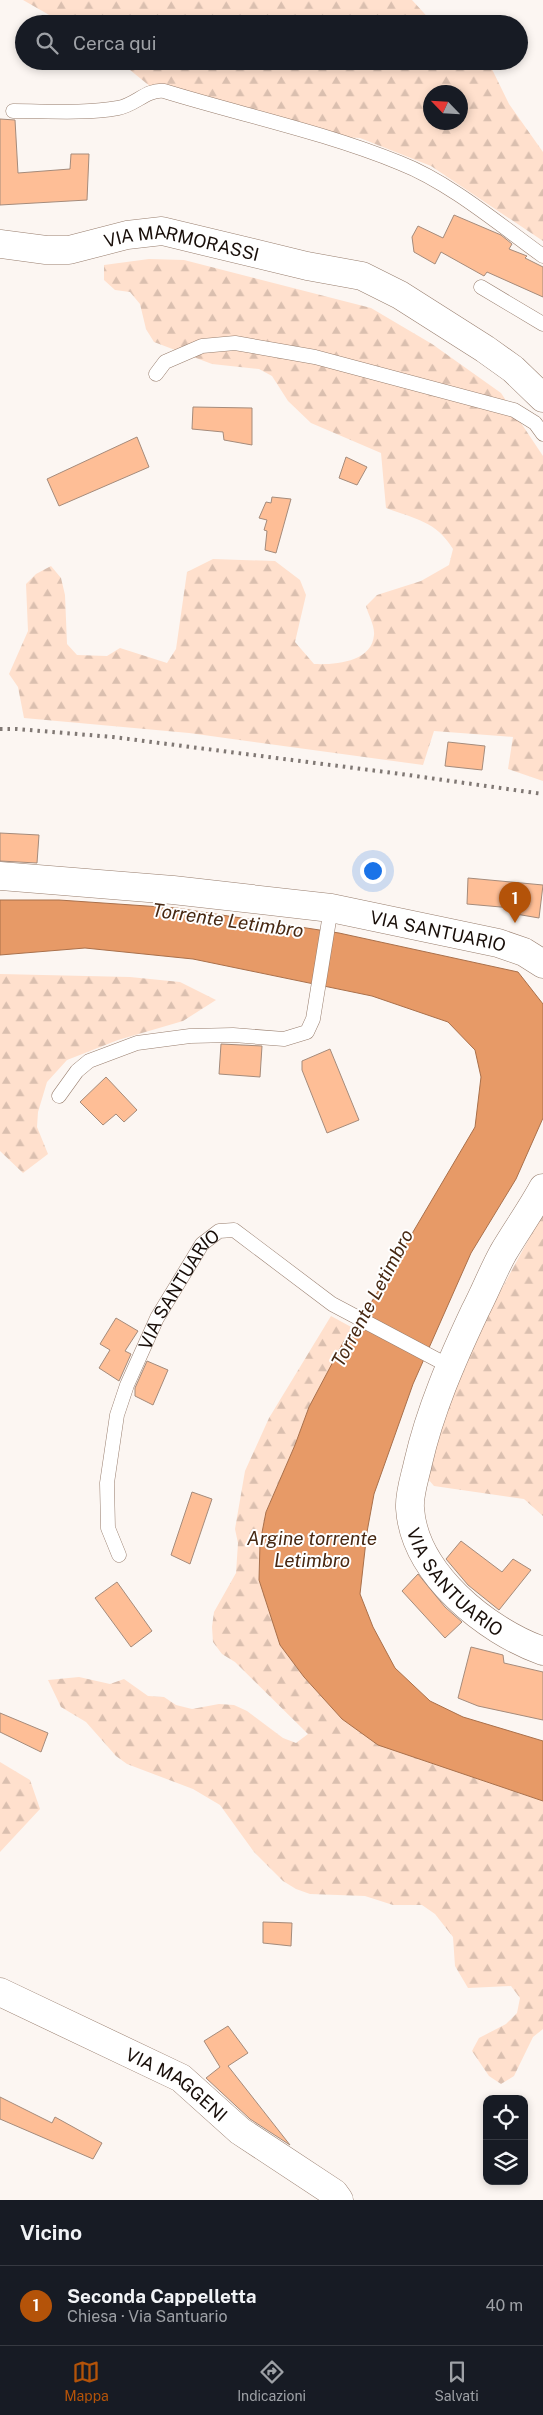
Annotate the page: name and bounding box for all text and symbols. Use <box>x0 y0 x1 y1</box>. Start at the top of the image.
search box <box>15 15 528 70</box>
icon: search <box>33 29 61 57</box>
text: Cerca qui <box>73 32 156 54</box>
north arrow <box>423 85 468 130</box>
street label: VIA MARMORASSI <box>102 220 261 265</box>
your location <box>360 858 386 884</box>
pin: 1 <box>499 882 531 923</box>
water label: Torrente Letimbro <box>151 899 305 941</box>
street label: VIA SANTUARIO <box>368 906 509 956</box>
street label: VIA SANTUARIO <box>134 1224 223 1353</box>
water label: Torrente Letimbro <box>327 1226 417 1370</box>
street label: VIA SANTUARIO <box>403 1525 507 1640</box>
water label: Argine torrente Letimbro <box>247 1527 377 1571</box>
street label: VIA MAGGENI <box>122 2043 232 2125</box>
map controls <box>483 2095 528 2185</box>
button: locate <box>483 2095 528 2140</box>
button: layers <box>483 2140 528 2185</box>
text: Vicino <box>20 2220 82 2245</box>
text: Seconda Cappelletta <box>67 2285 257 2307</box>
text: 1 <box>33 2296 39 2315</box>
text: 40 m <box>485 2296 523 2315</box>
text: Chiesa · Via Santuario <box>67 2307 228 2326</box>
tab: Mappa <box>64 2358 109 2404</box>
tab: Indicazioni <box>237 2358 306 2404</box>
tab: Salvati <box>434 2358 479 2404</box>

